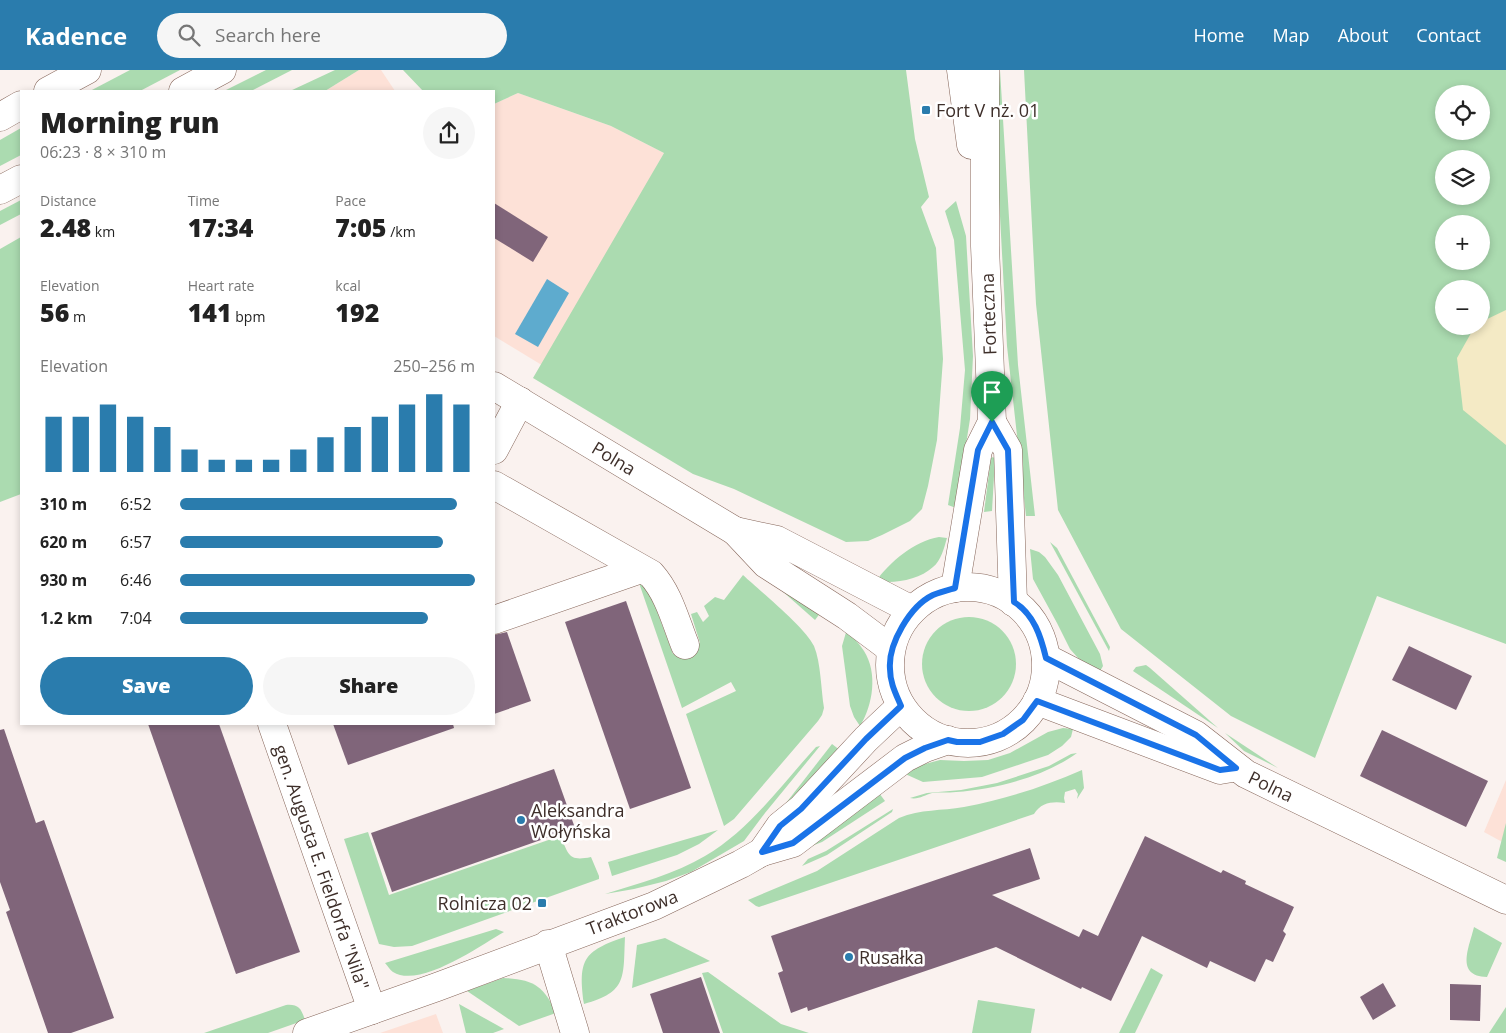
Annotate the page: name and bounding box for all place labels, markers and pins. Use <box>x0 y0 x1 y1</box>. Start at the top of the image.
place label: Fort V nż. 01 <box>936 98 1039 122</box>
marker: Fort V nż. 01 <box>920 104 932 116</box>
pin <box>971 371 1013 422</box>
place label: Aleksandra Wołyńska <box>531 798 624 843</box>
marker: Aleksandra Wołyńska <box>515 814 527 826</box>
place label: Rolnicza 02 <box>438 891 532 915</box>
marker: Rolnicza 02 <box>536 897 548 909</box>
place label: Rusałka <box>859 945 924 969</box>
marker: Rusałka <box>843 951 855 963</box>

